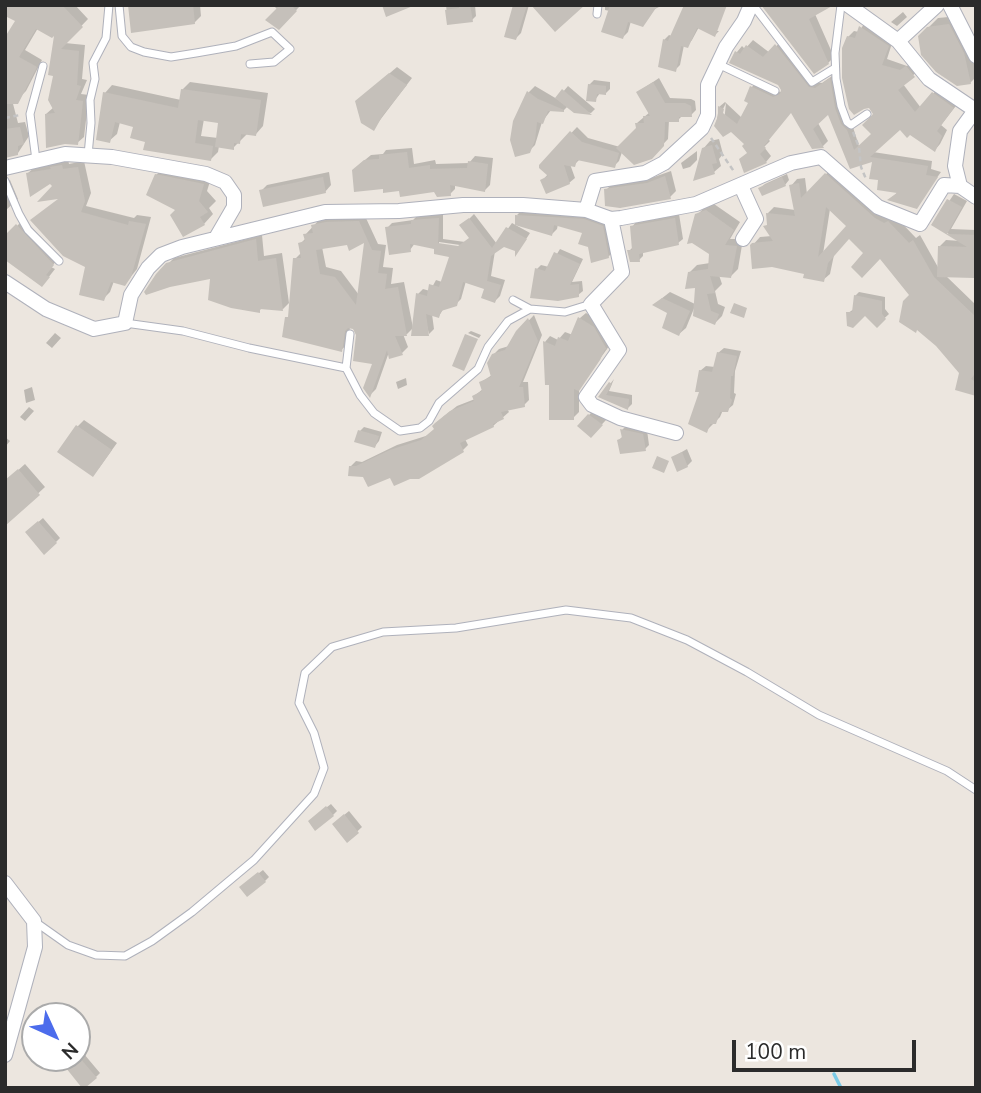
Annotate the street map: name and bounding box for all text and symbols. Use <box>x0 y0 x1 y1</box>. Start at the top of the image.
north arrow <box>21 1002 91 1072</box>
scale bar <box>736 1026 920 1070</box>
text: N <box>55 1036 84 1065</box>
text: 100 m <box>745 1038 806 1066</box>

